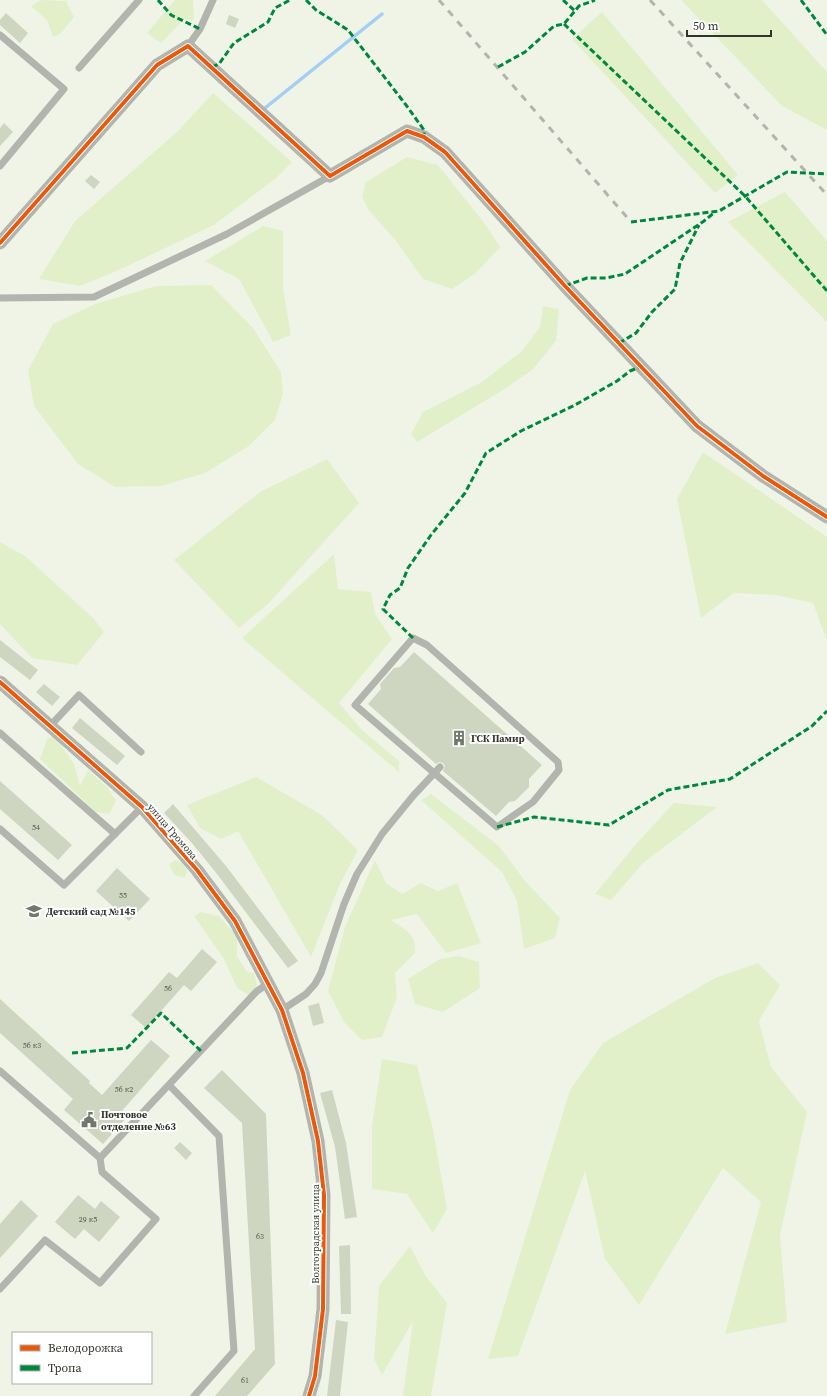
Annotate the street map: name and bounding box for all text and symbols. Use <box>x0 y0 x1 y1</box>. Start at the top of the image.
scale bar <box>687 12 771 38</box>
text: 50 m <box>693 18 719 34</box>
building icon: ГСК Памир <box>450 729 468 747</box>
place label: ГСК Памир <box>471 732 525 745</box>
street label: улица Громова <box>145 801 201 863</box>
house number: 54 <box>32 822 40 833</box>
house number: 55 <box>119 890 127 901</box>
school or university icon: Детский сад №145 <box>25 902 43 920</box>
place label: Детский сад №145 <box>46 905 136 918</box>
house number: 56 <box>164 983 172 994</box>
house number: 56 к3 <box>23 1040 41 1051</box>
house number: 56 к2 <box>115 1084 133 1095</box>
place label: Почтовое отделение №63 <box>101 1108 176 1133</box>
public building icon: Почтовое отделение №63 <box>80 1111 98 1129</box>
street label: Волгоградская улица <box>309 1183 322 1284</box>
house number: 29 к5 <box>79 1214 97 1225</box>
house number: 63 <box>256 1231 264 1242</box>
legend <box>12 1332 152 1384</box>
text: Велодорожка <box>48 1340 124 1356</box>
text: Тропа <box>48 1360 83 1376</box>
house number: 61 <box>241 1375 249 1386</box>

